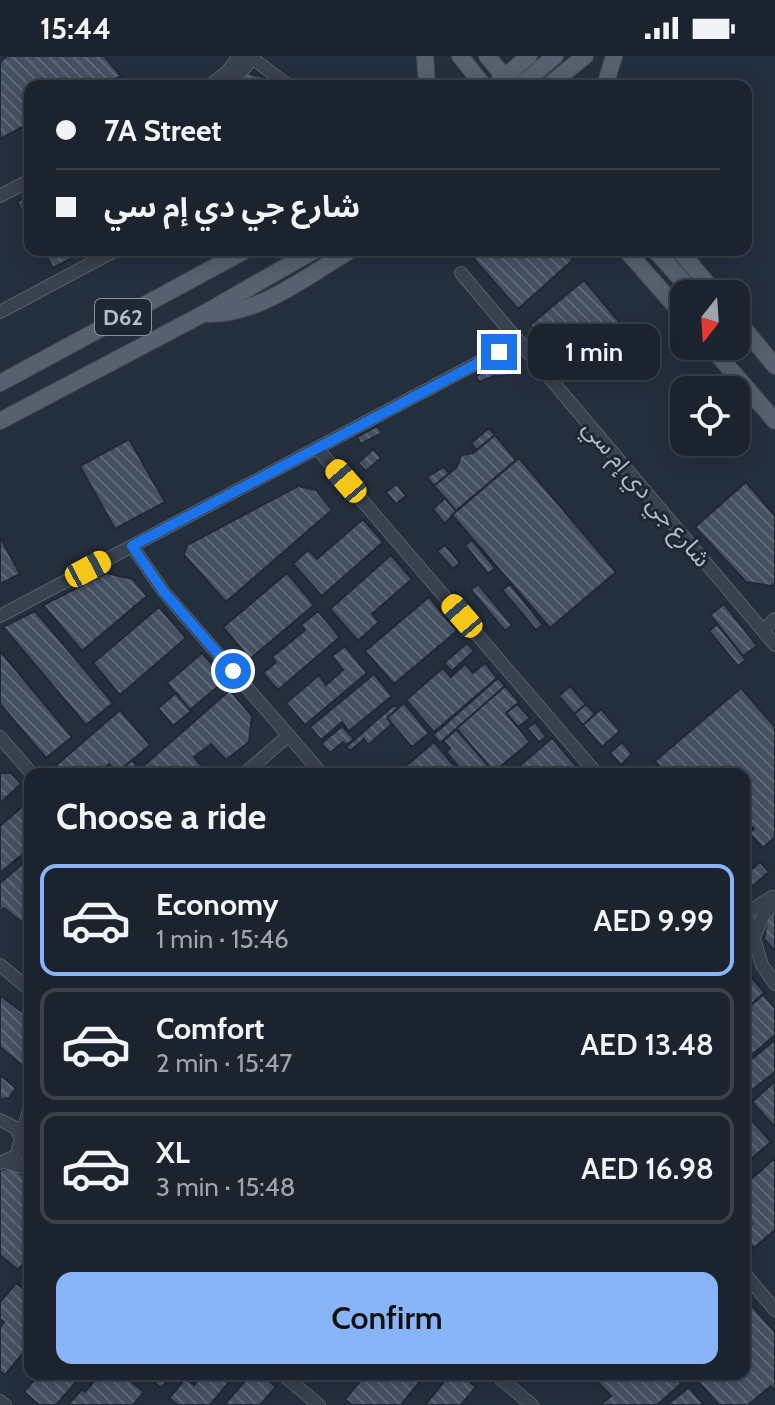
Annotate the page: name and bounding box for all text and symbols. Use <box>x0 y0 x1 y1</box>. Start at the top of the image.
text: 15:44 <box>40 10 111 47</box>
text: 7A Street <box>104 112 222 149</box>
text: شارع جي دي إم سي <box>104 188 360 225</box>
north arrow <box>670 280 750 360</box>
map controls <box>670 280 750 456</box>
road number: D62 <box>95 299 151 335</box>
callout: 1 min <box>527 324 659 380</box>
route end <box>481 334 517 370</box>
text: 1 min <box>565 336 623 368</box>
button: locate <box>670 376 750 456</box>
street label: شارع جي دي إم سي <box>573 413 717 576</box>
car <box>321 455 371 507</box>
car <box>61 547 115 591</box>
car <box>437 590 487 642</box>
route start <box>215 653 251 689</box>
text: Choose a ride <box>56 794 266 838</box>
icon: car <box>60 884 132 956</box>
text: Economy <box>156 886 279 923</box>
text: AED 9.99 <box>594 902 714 939</box>
text: 1 min · 15:46 <box>156 923 289 955</box>
icon: car <box>60 1008 132 1080</box>
text: Comfort <box>156 1010 264 1047</box>
text: AED 13.48 <box>580 1026 714 1063</box>
text: 2 min · 15:47 <box>156 1047 292 1079</box>
icon: car <box>60 1132 132 1204</box>
text: XL <box>156 1134 190 1171</box>
text: AED 16.98 <box>581 1150 714 1187</box>
text: 3 min · 15:48 <box>156 1171 295 1203</box>
button: Confirm <box>56 1272 718 1364</box>

